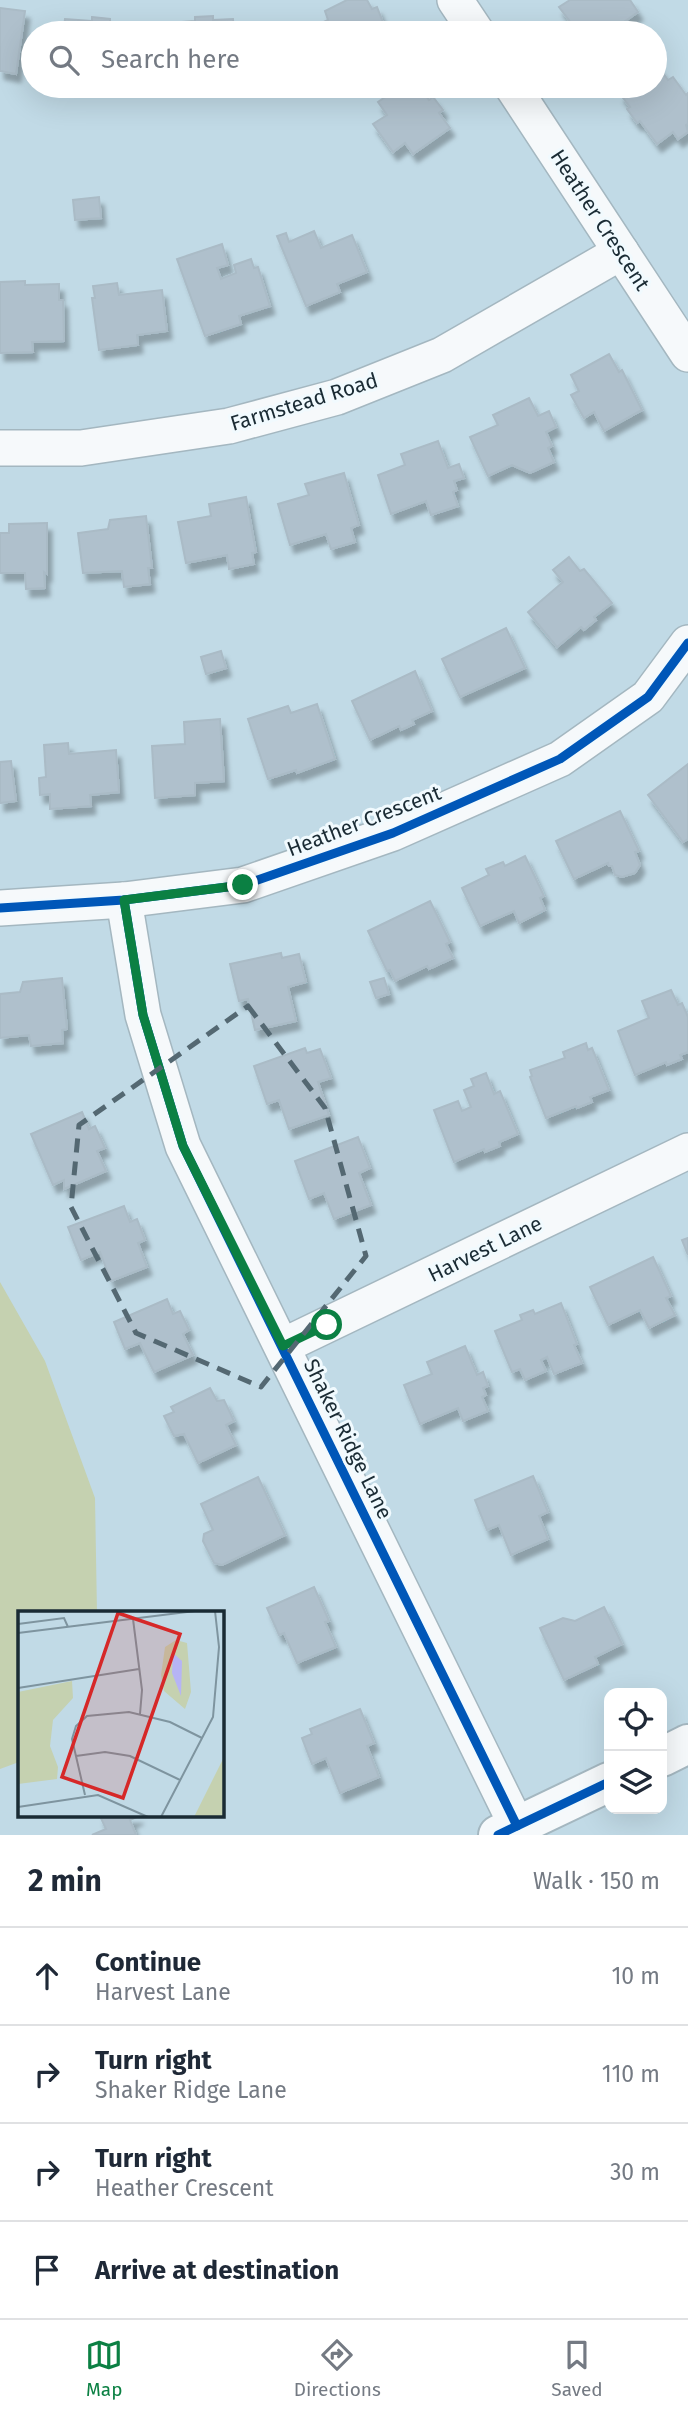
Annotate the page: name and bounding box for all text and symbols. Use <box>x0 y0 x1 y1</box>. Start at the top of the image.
search box <box>21 21 667 98</box>
icon: search <box>45 41 83 79</box>
text: Search here <box>101 44 240 75</box>
street label: Heather Crescent <box>545 145 656 296</box>
street label: Farmstead Road <box>227 367 381 437</box>
street label: Heather Crescent <box>283 779 445 862</box>
route end <box>227 869 258 900</box>
street label: Harvest Lane <box>424 1210 546 1288</box>
route start <box>311 1309 342 1340</box>
street label: Shaker Ridge Lane <box>298 1355 398 1523</box>
inset map <box>18 1611 224 1818</box>
map controls <box>604 1688 667 1814</box>
button: locate <box>604 1688 667 1751</box>
button: layers <box>604 1751 667 1814</box>
text: 2 min <box>28 1863 102 1899</box>
text: Walk · 150 m <box>533 1867 660 1895</box>
text: Continue <box>95 1947 201 1978</box>
icon: ahead <box>28 1957 66 1995</box>
text: 10 m <box>611 1962 660 1990</box>
text: Harvest Lane <box>95 1978 231 2006</box>
text: Turn right <box>95 2045 212 2076</box>
icon: right <box>28 2055 66 2093</box>
text: 110 m <box>602 2060 660 2088</box>
text: Shaker Ridge Lane <box>95 2076 287 2104</box>
text: Turn right <box>95 2143 212 2174</box>
icon: right <box>28 2153 66 2191</box>
text: 30 m <box>610 2158 660 2186</box>
text: Heather Crescent <box>95 2174 274 2202</box>
icon: arrive <box>28 2251 66 2289</box>
text: Arrive at destination <box>95 2255 339 2286</box>
tab: Map <box>85 2336 123 2401</box>
tab: Directions <box>294 2336 381 2401</box>
tab: Saved <box>551 2336 603 2401</box>

